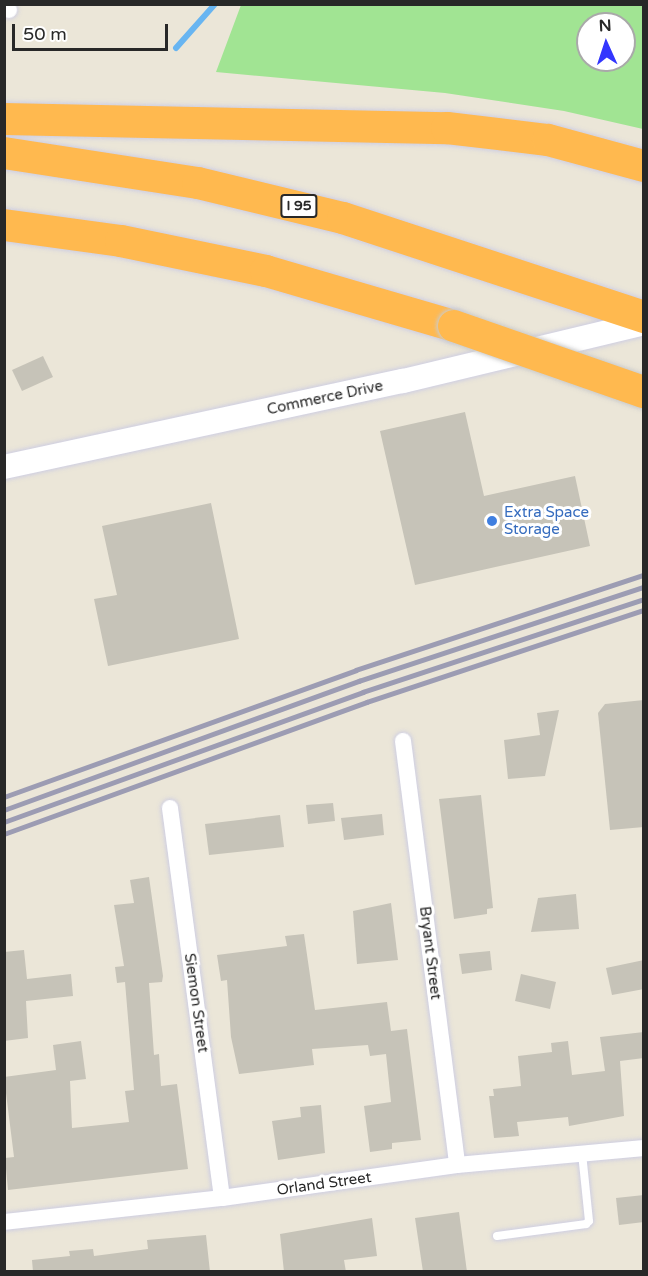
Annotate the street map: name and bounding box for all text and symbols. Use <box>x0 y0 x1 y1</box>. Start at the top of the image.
scale bar <box>15 12 171 50</box>
north arrow <box>576 12 636 72</box>
text: N <box>598 16 612 36</box>
text: 50 m <box>23 23 67 45</box>
road number: I 95 <box>280 195 318 217</box>
street label: Commerce Drive <box>265 377 385 419</box>
place label: Extra Space Storage <box>504 503 589 538</box>
marker: Extra Space Storage <box>485 514 499 528</box>
street label: Bryant Street <box>415 905 445 1001</box>
street label: Siemon Street <box>180 952 212 1054</box>
street label: Orland Street <box>276 1168 372 1200</box>

